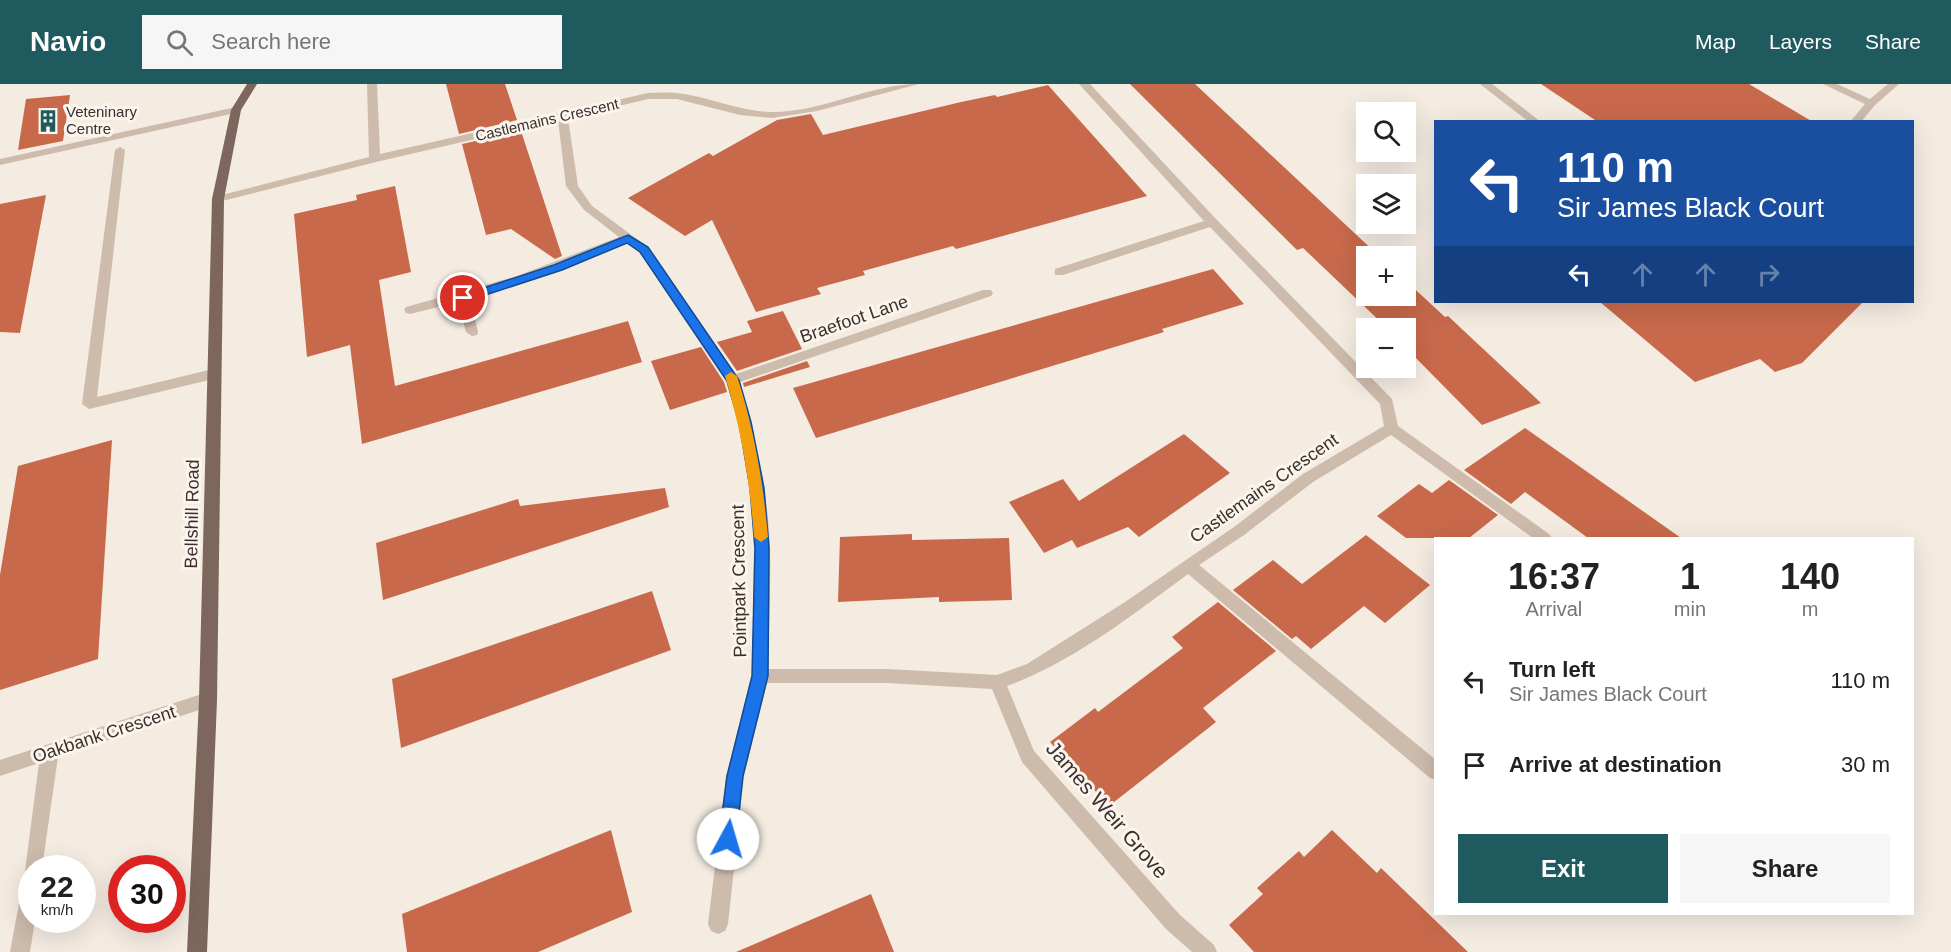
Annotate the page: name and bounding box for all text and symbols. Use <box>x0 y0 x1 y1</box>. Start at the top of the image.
search box <box>142 15 562 69</box>
text: Navio <box>30 26 106 57</box>
icon: search <box>163 26 196 59</box>
text: Search here <box>211 29 331 54</box>
text: Map <box>1695 30 1736 53</box>
text: Layers <box>1769 30 1832 53</box>
text: Share <box>1865 30 1921 53</box>
street label: Castlemains Crescent <box>473 95 621 144</box>
map controls <box>1356 102 1416 378</box>
button: search <box>1356 102 1416 162</box>
place label: Veteninary Centre <box>66 103 137 137</box>
building icon: Veteninary Centre <box>35 108 61 134</box>
icon: left <box>1458 144 1536 222</box>
text: 110 m <box>1557 144 1674 191</box>
button: layers <box>1356 174 1416 234</box>
text: Sir James Black Court <box>1557 193 1824 223</box>
button: + <box>1356 246 1416 306</box>
icon: left <box>1563 258 1596 291</box>
icon: ahead <box>1626 258 1659 291</box>
icon: ahead <box>1689 258 1722 291</box>
icon: right <box>1752 258 1785 291</box>
pin <box>437 272 488 323</box>
icon: arrive <box>446 281 479 314</box>
street label: Braefoot Lane <box>797 291 911 347</box>
button: − <box>1356 318 1416 378</box>
street label: Castlemains Crescent <box>1186 429 1342 547</box>
street label: Bellshill Road <box>181 459 203 569</box>
street label: Pointpark Crescent <box>728 504 750 658</box>
text: 16:37 <box>1508 556 1600 597</box>
text: 1 <box>1680 556 1700 597</box>
text: 140 <box>1780 556 1840 597</box>
text: Arrival <box>1526 598 1582 620</box>
text: min <box>1674 598 1706 620</box>
text: m <box>1802 598 1818 620</box>
text: Turn left <box>1509 657 1595 682</box>
icon: left <box>1458 665 1491 698</box>
text: 110 m <box>1830 668 1890 693</box>
text: Sir James Black Court <box>1509 683 1707 705</box>
street label: Oakbank Crescent <box>30 701 178 767</box>
street label: James Weir Grove <box>1042 737 1173 883</box>
icon: arrive <box>1458 749 1491 782</box>
text: Arrive at destination <box>1509 752 1722 777</box>
text: 30 m <box>1841 752 1890 777</box>
position arrow <box>696 807 760 871</box>
button: Exit <box>1458 834 1668 903</box>
button: Share <box>1680 834 1890 903</box>
speed limit sign: 30 <box>108 855 186 933</box>
text: 22 <box>40 870 74 903</box>
text: km/h <box>41 901 73 918</box>

